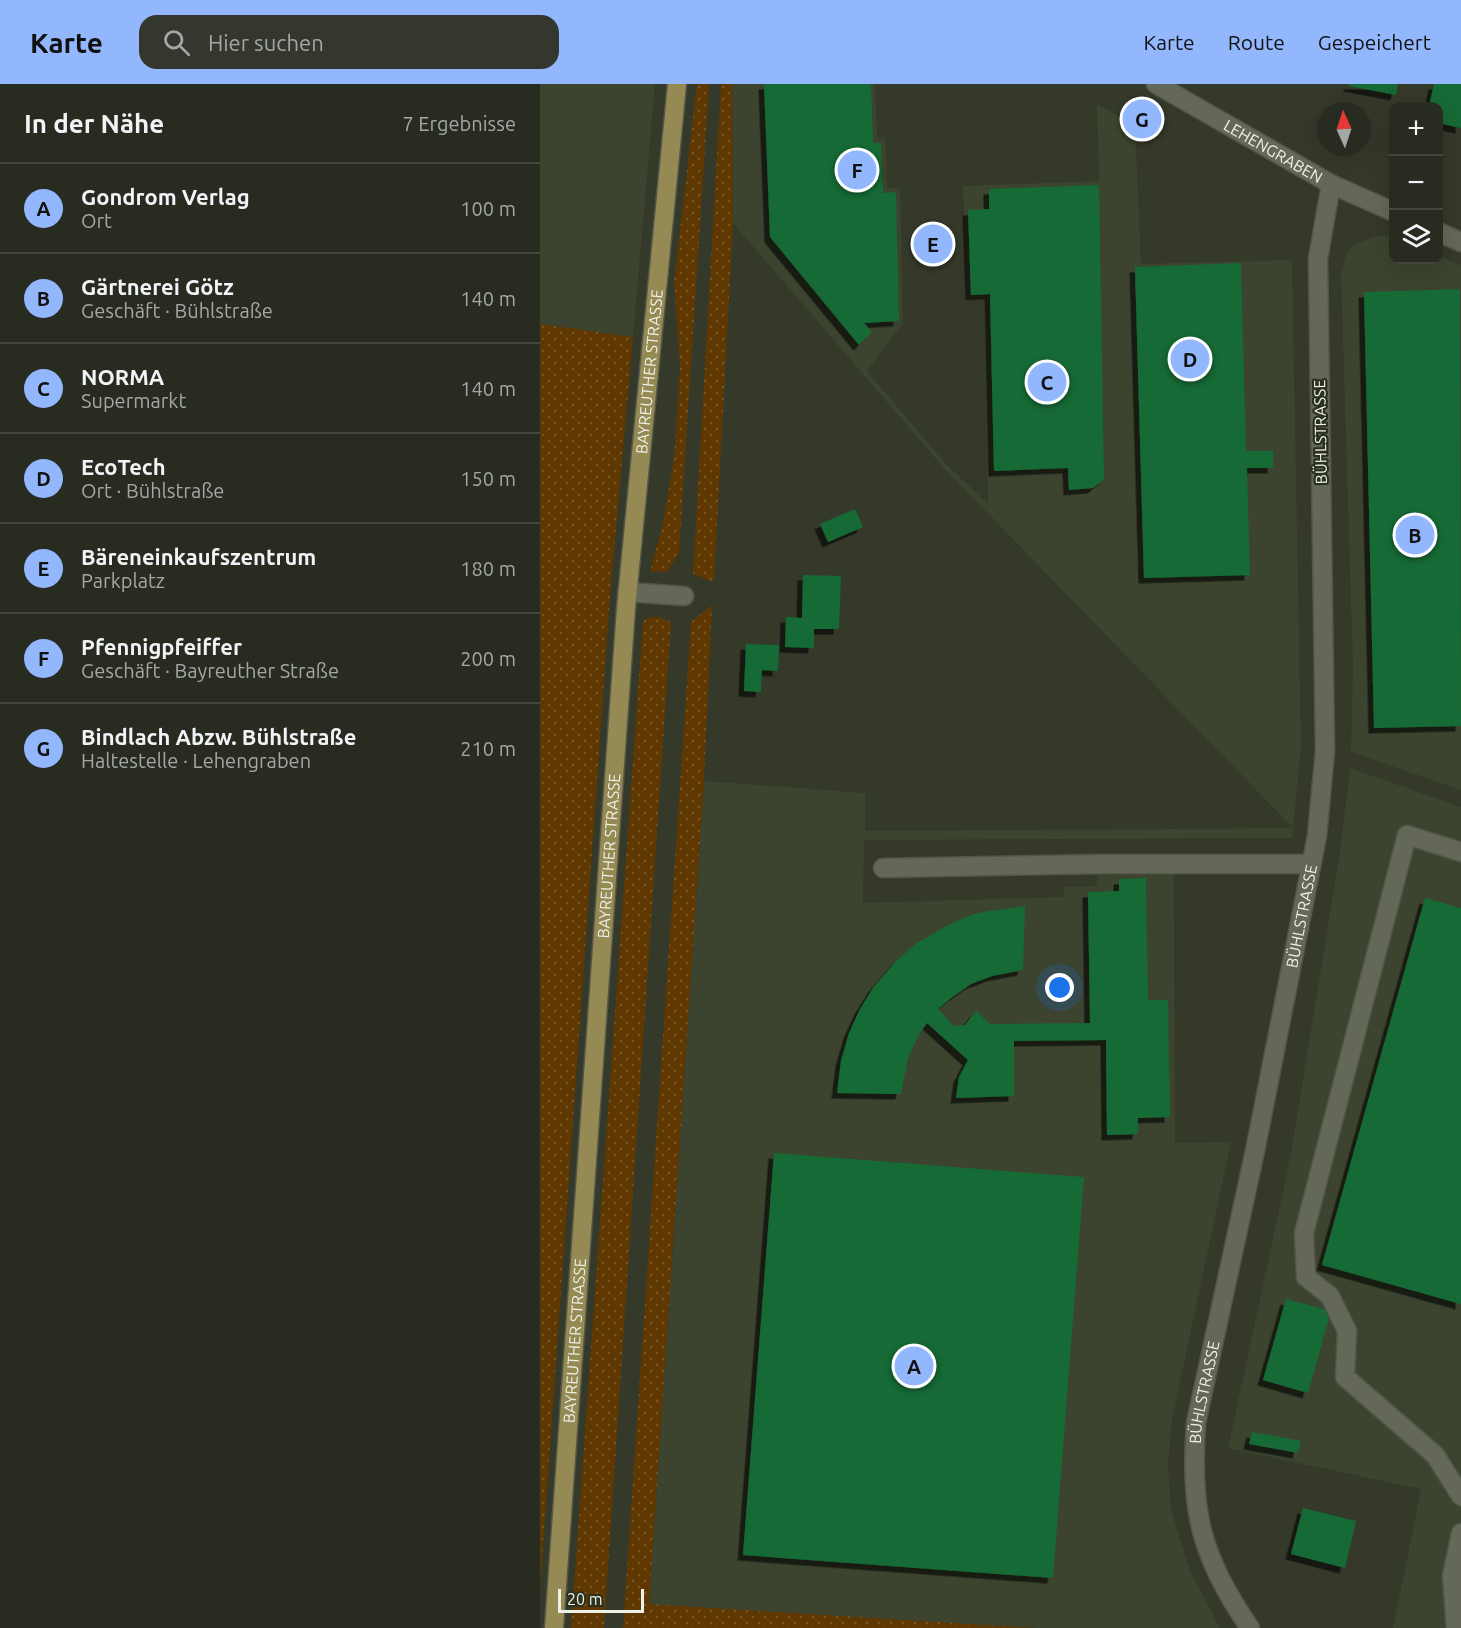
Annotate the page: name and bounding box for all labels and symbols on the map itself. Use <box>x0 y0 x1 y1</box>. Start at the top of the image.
pin: G <box>1122 96 1162 141</box>
north arrow <box>1317 102 1371 156</box>
street label: LEHENGRABEN <box>1221 116 1326 186</box>
pin: F <box>838 148 876 193</box>
pin: E <box>914 222 952 266</box>
street label: BAYREUTHER STRASSE <box>632 289 666 455</box>
pin: D <box>1170 336 1210 382</box>
pin: C <box>1028 360 1066 404</box>
street label: BÜHLSTRASSE <box>1310 379 1330 485</box>
pin: B <box>1396 512 1434 558</box>
street label: BAYREUTHER STRASSE <box>594 773 623 939</box>
street label: BÜHLSTRASSE <box>1282 863 1320 969</box>
your location <box>1045 973 1074 1002</box>
street label: BAYREUTHER STRASSE <box>559 1258 589 1424</box>
street label: BÜHLSTRASSE <box>1186 1339 1223 1444</box>
pin: A <box>894 1344 934 1388</box>
scale bar <box>558 1586 644 1614</box>

